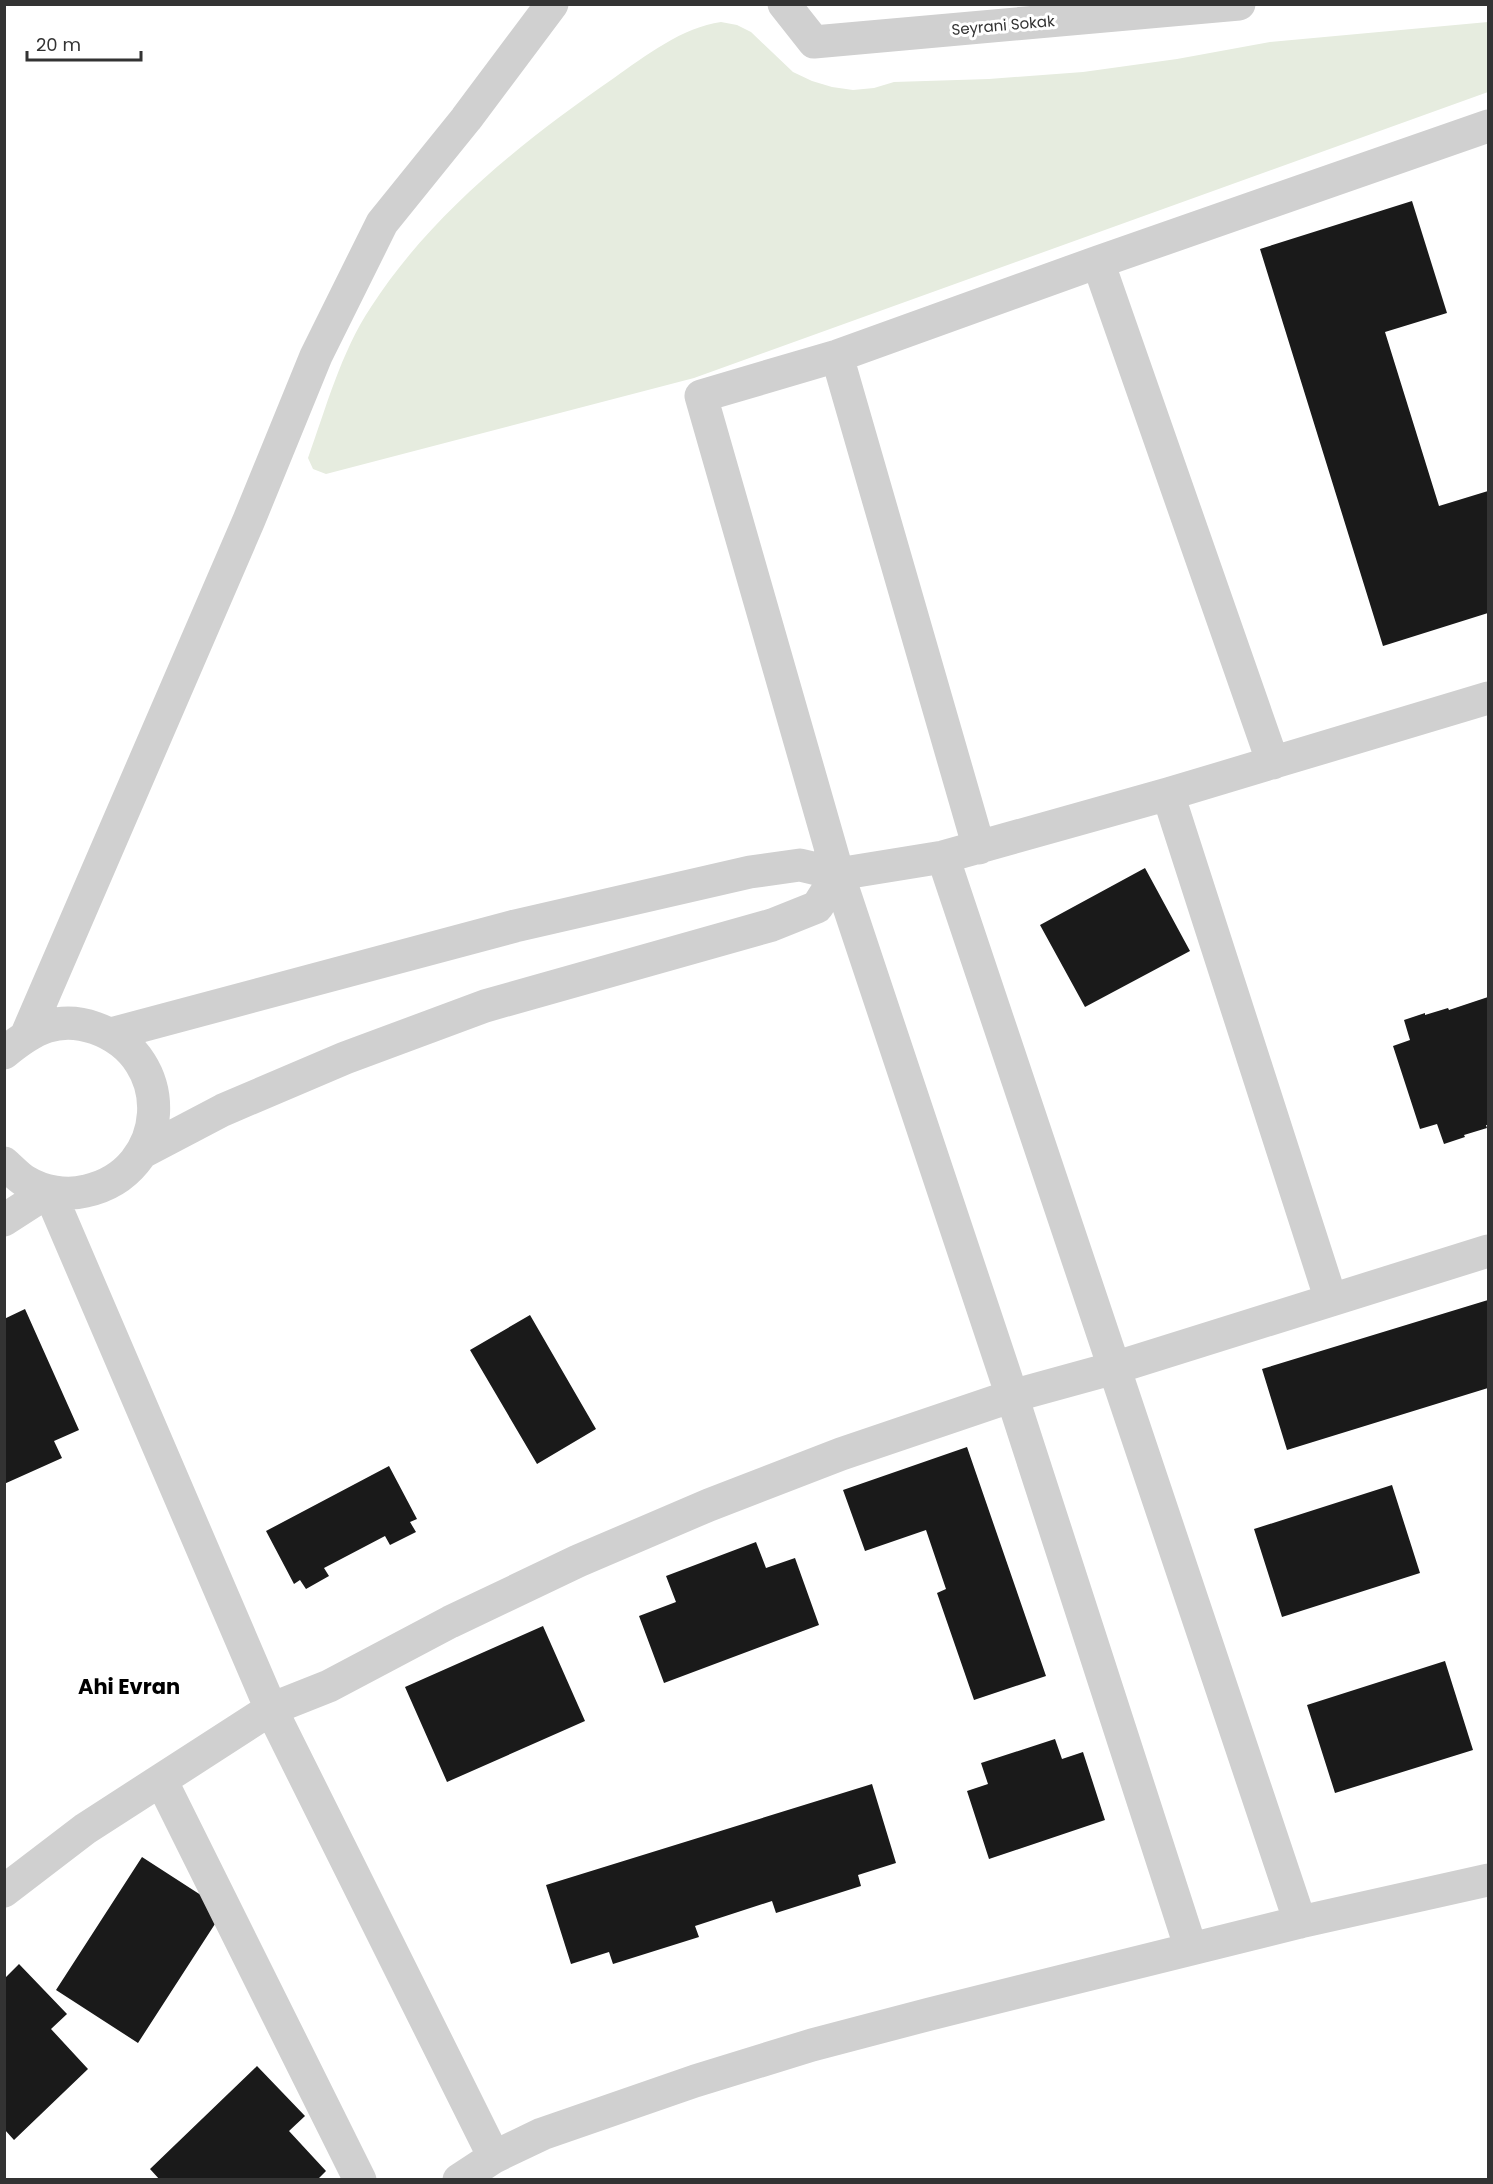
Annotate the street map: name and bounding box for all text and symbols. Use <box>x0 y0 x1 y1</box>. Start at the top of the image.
street label: Seyrani Sokak <box>950 10 1056 40</box>
scale bar <box>27 24 141 62</box>
text: 20 m <box>36 32 81 57</box>
district label: Ahi Evran <box>78 1672 180 1701</box>

